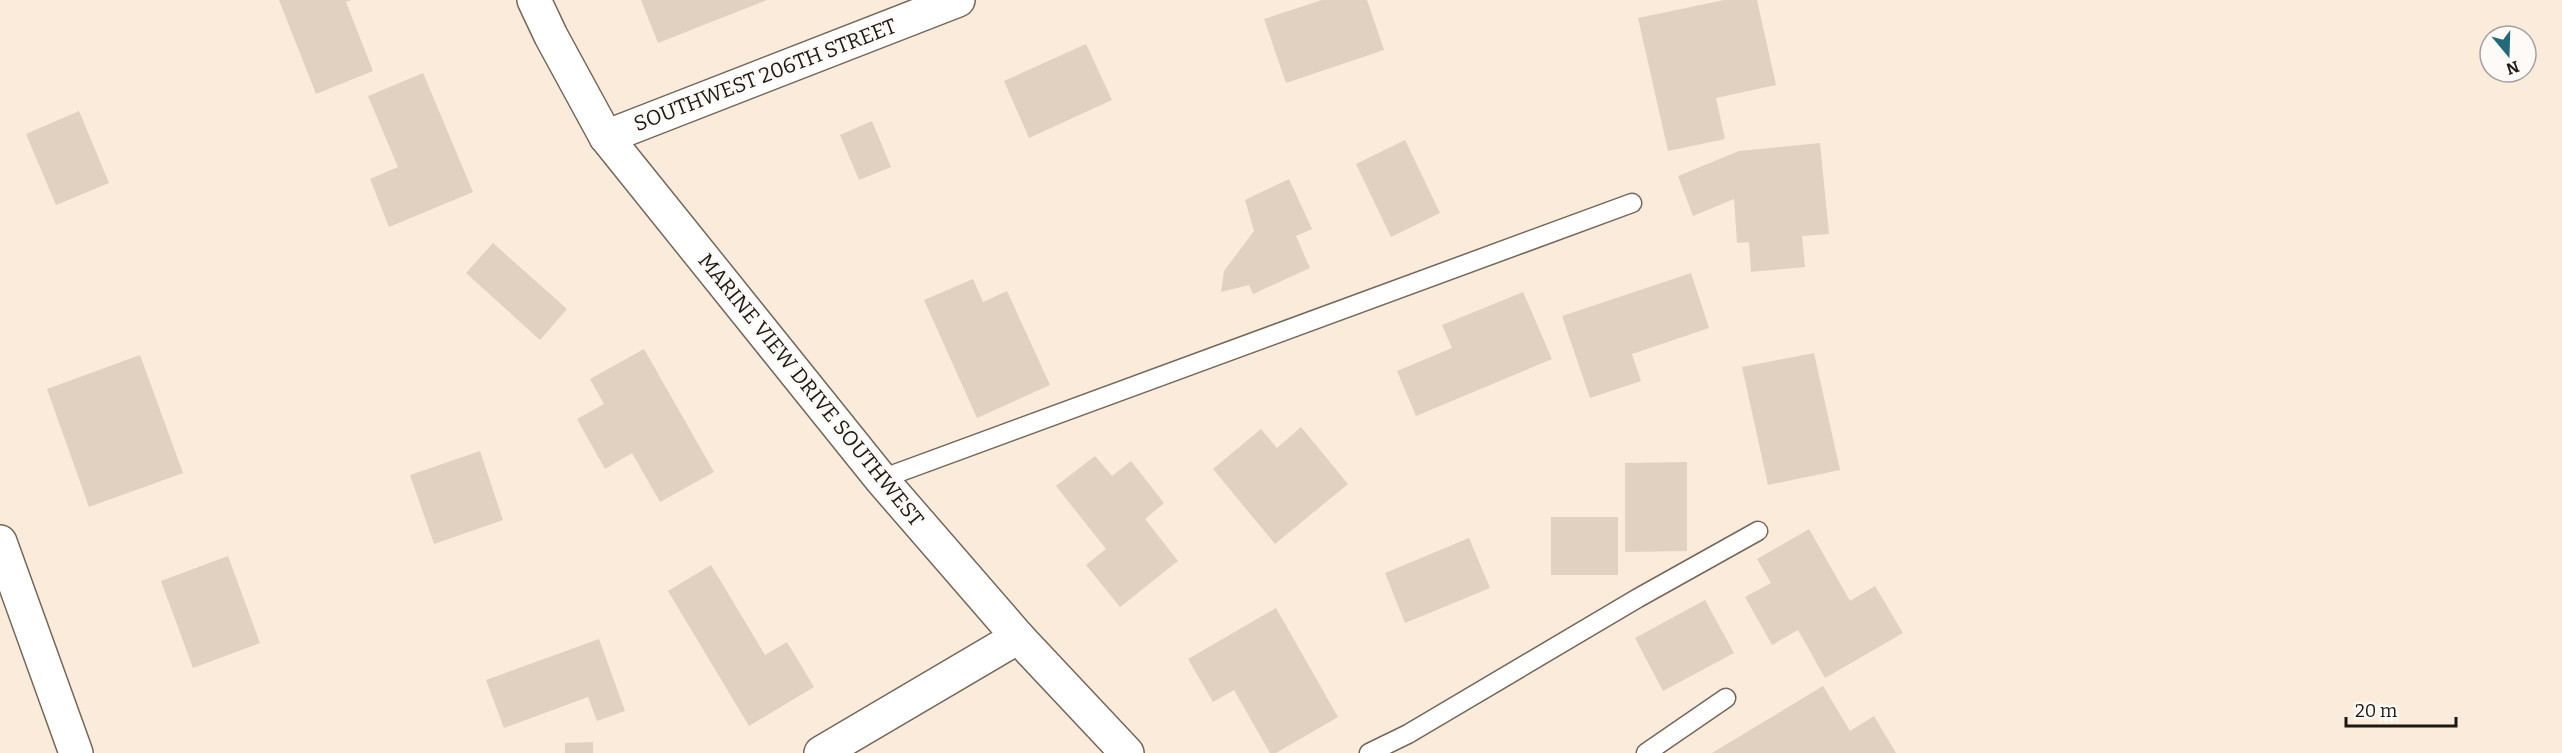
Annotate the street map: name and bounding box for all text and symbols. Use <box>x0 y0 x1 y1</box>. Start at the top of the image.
street label: SOUTHWEST 206TH STREET <box>630 13 900 137</box>
north arrow <box>2478 24 2538 84</box>
text: N <box>2504 57 2522 79</box>
street label: MARINE VIEW DRIVE SOUTHWEST <box>693 248 929 532</box>
scale bar <box>2346 690 2456 728</box>
text: 20 m <box>2355 700 2397 722</box>

